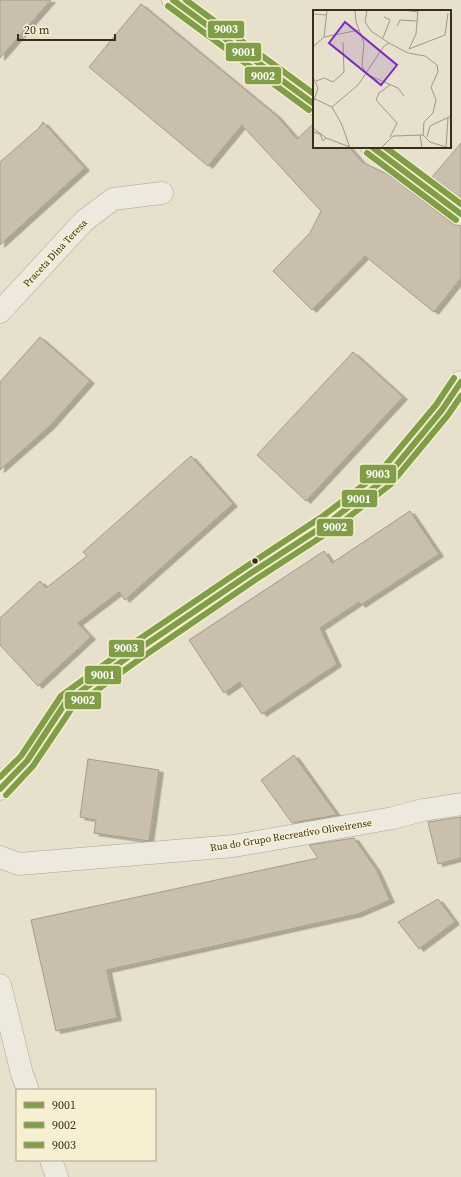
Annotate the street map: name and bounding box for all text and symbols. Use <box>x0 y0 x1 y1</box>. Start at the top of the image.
inset map <box>313 10 451 148</box>
scale bar <box>18 16 115 42</box>
line badge: 9003 <box>207 20 245 39</box>
text: 20 m <box>24 22 50 38</box>
text: 9003 <box>214 22 238 37</box>
line badge: 9001 <box>225 42 262 62</box>
text: 9001 <box>232 45 256 60</box>
line badge: 9002 <box>244 66 282 85</box>
text: 9002 <box>251 69 275 84</box>
street label: Praceta Dina Teresa <box>20 216 90 290</box>
line badge: 9003 <box>359 464 397 484</box>
text: 9003 <box>366 467 390 482</box>
line badge: 9001 <box>341 489 378 508</box>
text: 9001 <box>347 492 371 507</box>
line badge: 9002 <box>316 518 354 537</box>
text: 9002 <box>323 520 347 535</box>
unlabelled marker <box>250 556 260 566</box>
line badge: 9003 <box>108 639 145 658</box>
text: 9003 <box>114 641 138 656</box>
line badge: 9001 <box>84 665 122 685</box>
text: 9001 <box>91 668 115 683</box>
line badge: 9002 <box>64 691 102 710</box>
text: 9002 <box>71 693 95 708</box>
street label: Rua do Grupo Recreativo Oliveirense <box>209 816 373 854</box>
legend <box>16 1089 156 1161</box>
text: 9001 <box>52 1097 76 1113</box>
text: 9002 <box>52 1117 76 1133</box>
text: 9003 <box>52 1137 76 1153</box>

